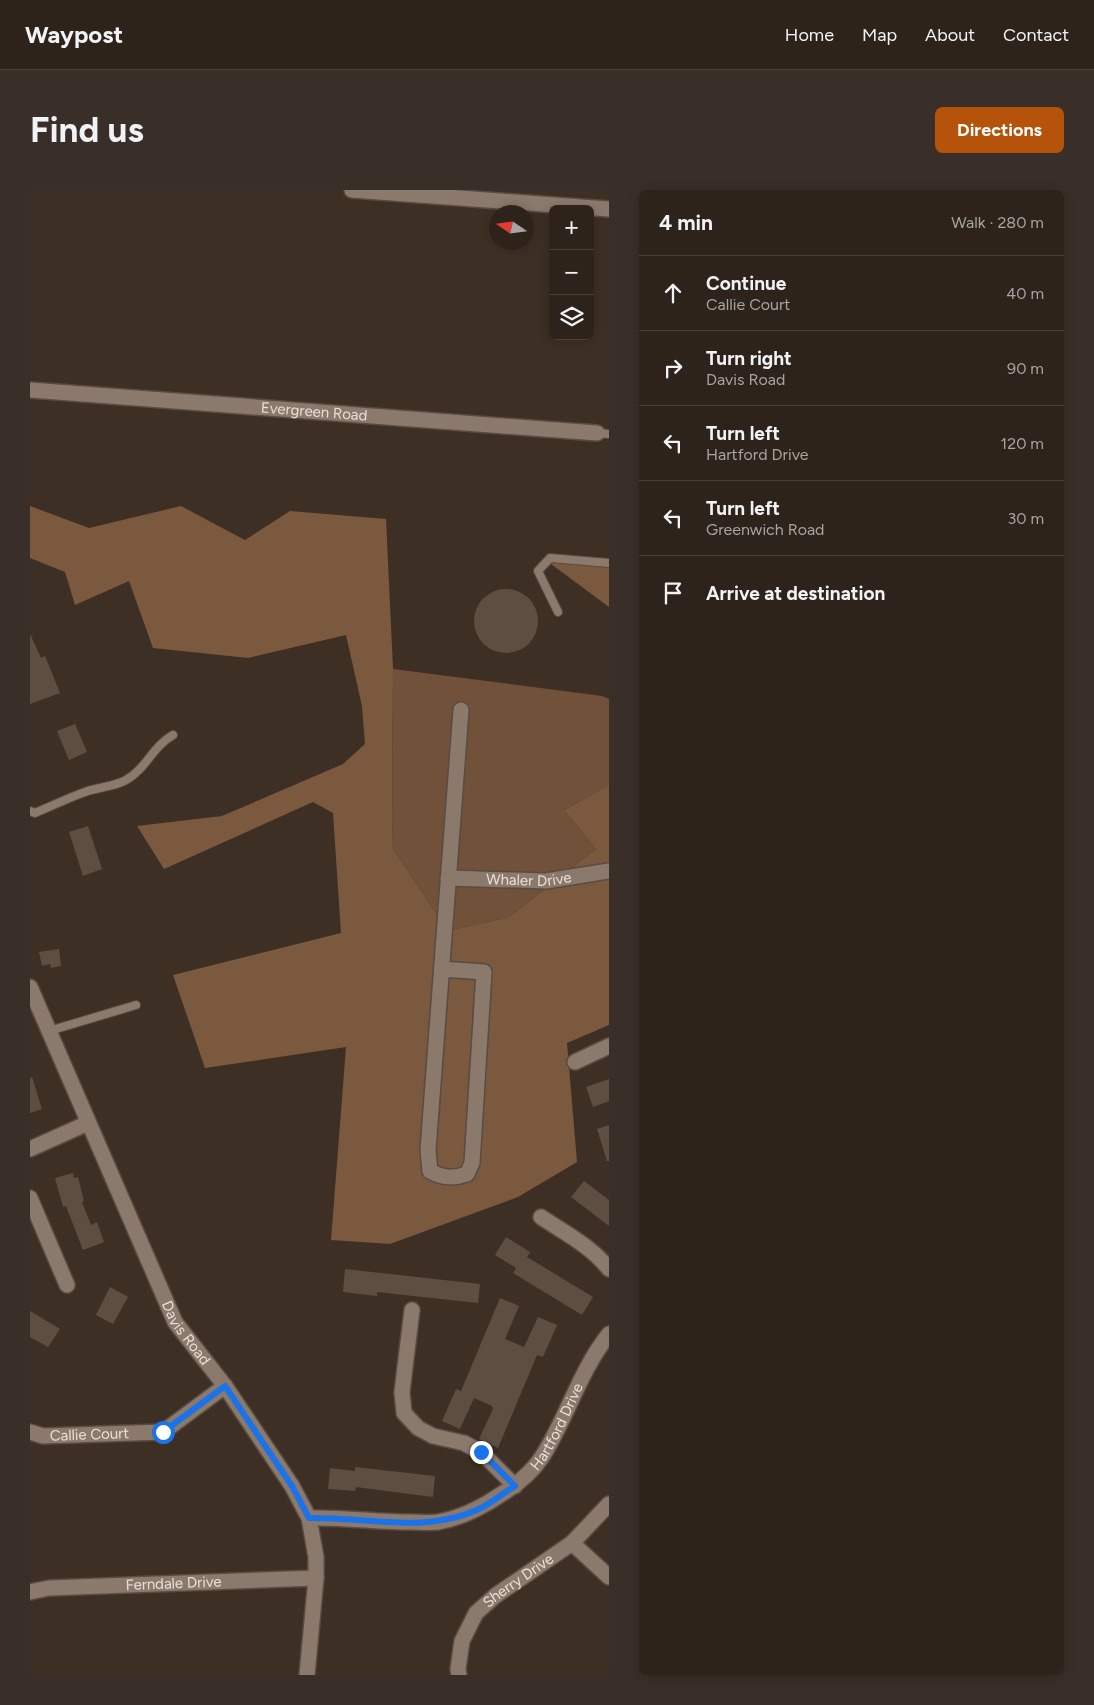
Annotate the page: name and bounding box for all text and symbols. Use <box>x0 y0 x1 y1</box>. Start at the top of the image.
text: Waypost <box>25 20 123 49</box>
text: Home <box>785 24 834 46</box>
text: Map <box>862 24 897 46</box>
text: About <box>925 24 975 46</box>
text: Contact <box>1003 24 1069 46</box>
button: Directions <box>935 107 1064 153</box>
text: Find us <box>30 109 144 151</box>
north arrow <box>489 205 534 250</box>
map controls <box>549 205 594 340</box>
button: + <box>549 205 594 250</box>
text: 4 min <box>659 210 713 235</box>
text: Walk · 280 m <box>951 213 1044 232</box>
button: − <box>549 250 594 295</box>
text: Continue <box>706 272 786 295</box>
icon: ahead <box>659 279 687 307</box>
text: 40 m <box>1006 284 1044 303</box>
button: layers <box>549 295 594 340</box>
text: Callie Court <box>706 295 790 314</box>
text: Turn right <box>706 347 792 370</box>
icon: right <box>659 354 687 382</box>
text: 90 m <box>1007 359 1044 378</box>
text: Davis Road <box>706 370 785 389</box>
street label: Evergreen Road <box>260 399 368 425</box>
text: Turn left <box>706 422 780 445</box>
icon: left <box>659 429 687 457</box>
text: 120 m <box>1001 434 1044 453</box>
text: Hartford Drive <box>706 445 809 464</box>
text: Turn left <box>706 497 780 520</box>
icon: left <box>659 504 687 532</box>
text: 30 m <box>1007 509 1044 528</box>
text: Greenwich Road <box>706 520 824 539</box>
icon: arrive <box>659 579 687 607</box>
text: Arrive at destination <box>706 582 885 605</box>
street label: Whaler Drive <box>486 868 573 890</box>
street label: Davis Road <box>158 1298 214 1369</box>
street label: Hartford Drive <box>526 1380 587 1474</box>
route start <box>152 1421 175 1444</box>
street label: Callie Court <box>50 1424 130 1445</box>
route end <box>470 1441 493 1464</box>
street label: Sherry Drive <box>479 1549 557 1612</box>
street label: Ferndale Drive <box>125 1573 222 1594</box>

